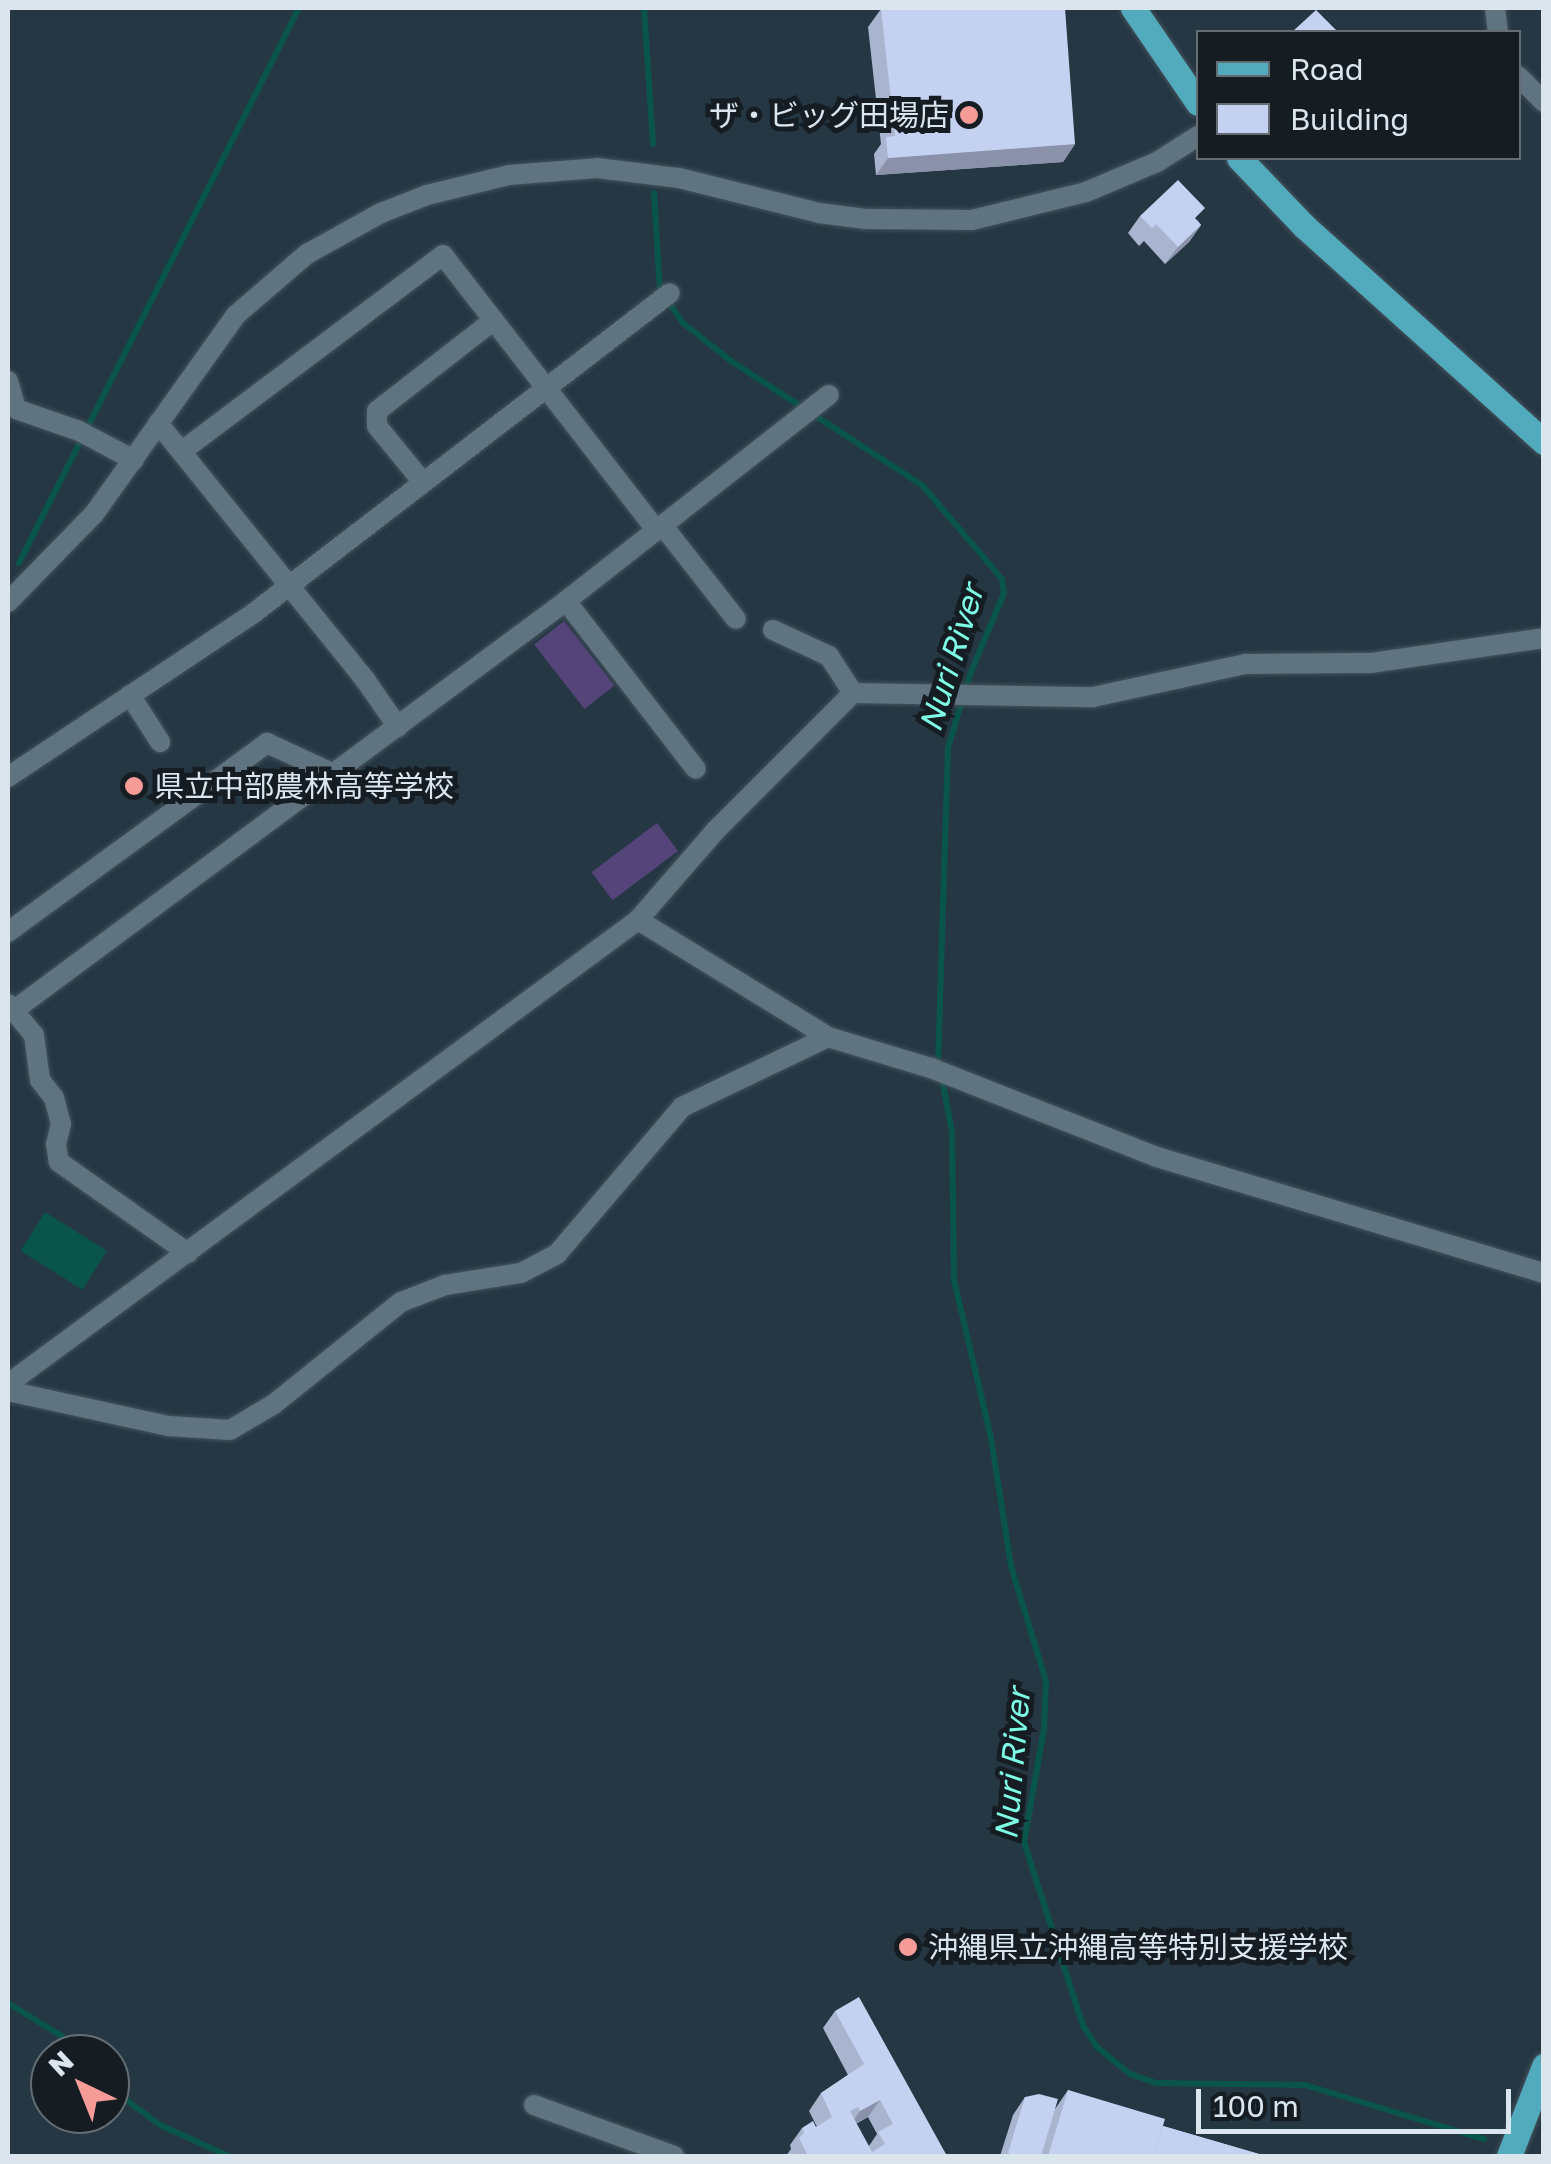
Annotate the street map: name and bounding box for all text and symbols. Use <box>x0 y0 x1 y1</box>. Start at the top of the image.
legend <box>1196 30 1521 160</box>
text: Road <box>1290 51 1364 87</box>
place label: ザ・ビッグ田場店 <box>709 97 949 133</box>
text: Building <box>1290 101 1409 137</box>
marker: ザ・ビッグ田場店 <box>958 104 980 126</box>
water label: Nuri River <box>911 580 991 736</box>
place label: 県立中部農林高等学校 <box>154 768 454 804</box>
marker: 県立中部農林高等学校 <box>123 775 145 797</box>
water label: Nuri River <box>986 1687 1038 1841</box>
place label: 沖縄県立沖縄高等特別支援学校 <box>928 1929 1348 1965</box>
marker: 沖縄県立沖縄高等特別支援学校 <box>897 1936 919 1958</box>
north arrow <box>30 2034 130 2134</box>
text: N <box>42 2044 80 2082</box>
scale bar <box>1201 2069 1516 2131</box>
text: 100 m <box>1213 2088 1299 2124</box>

